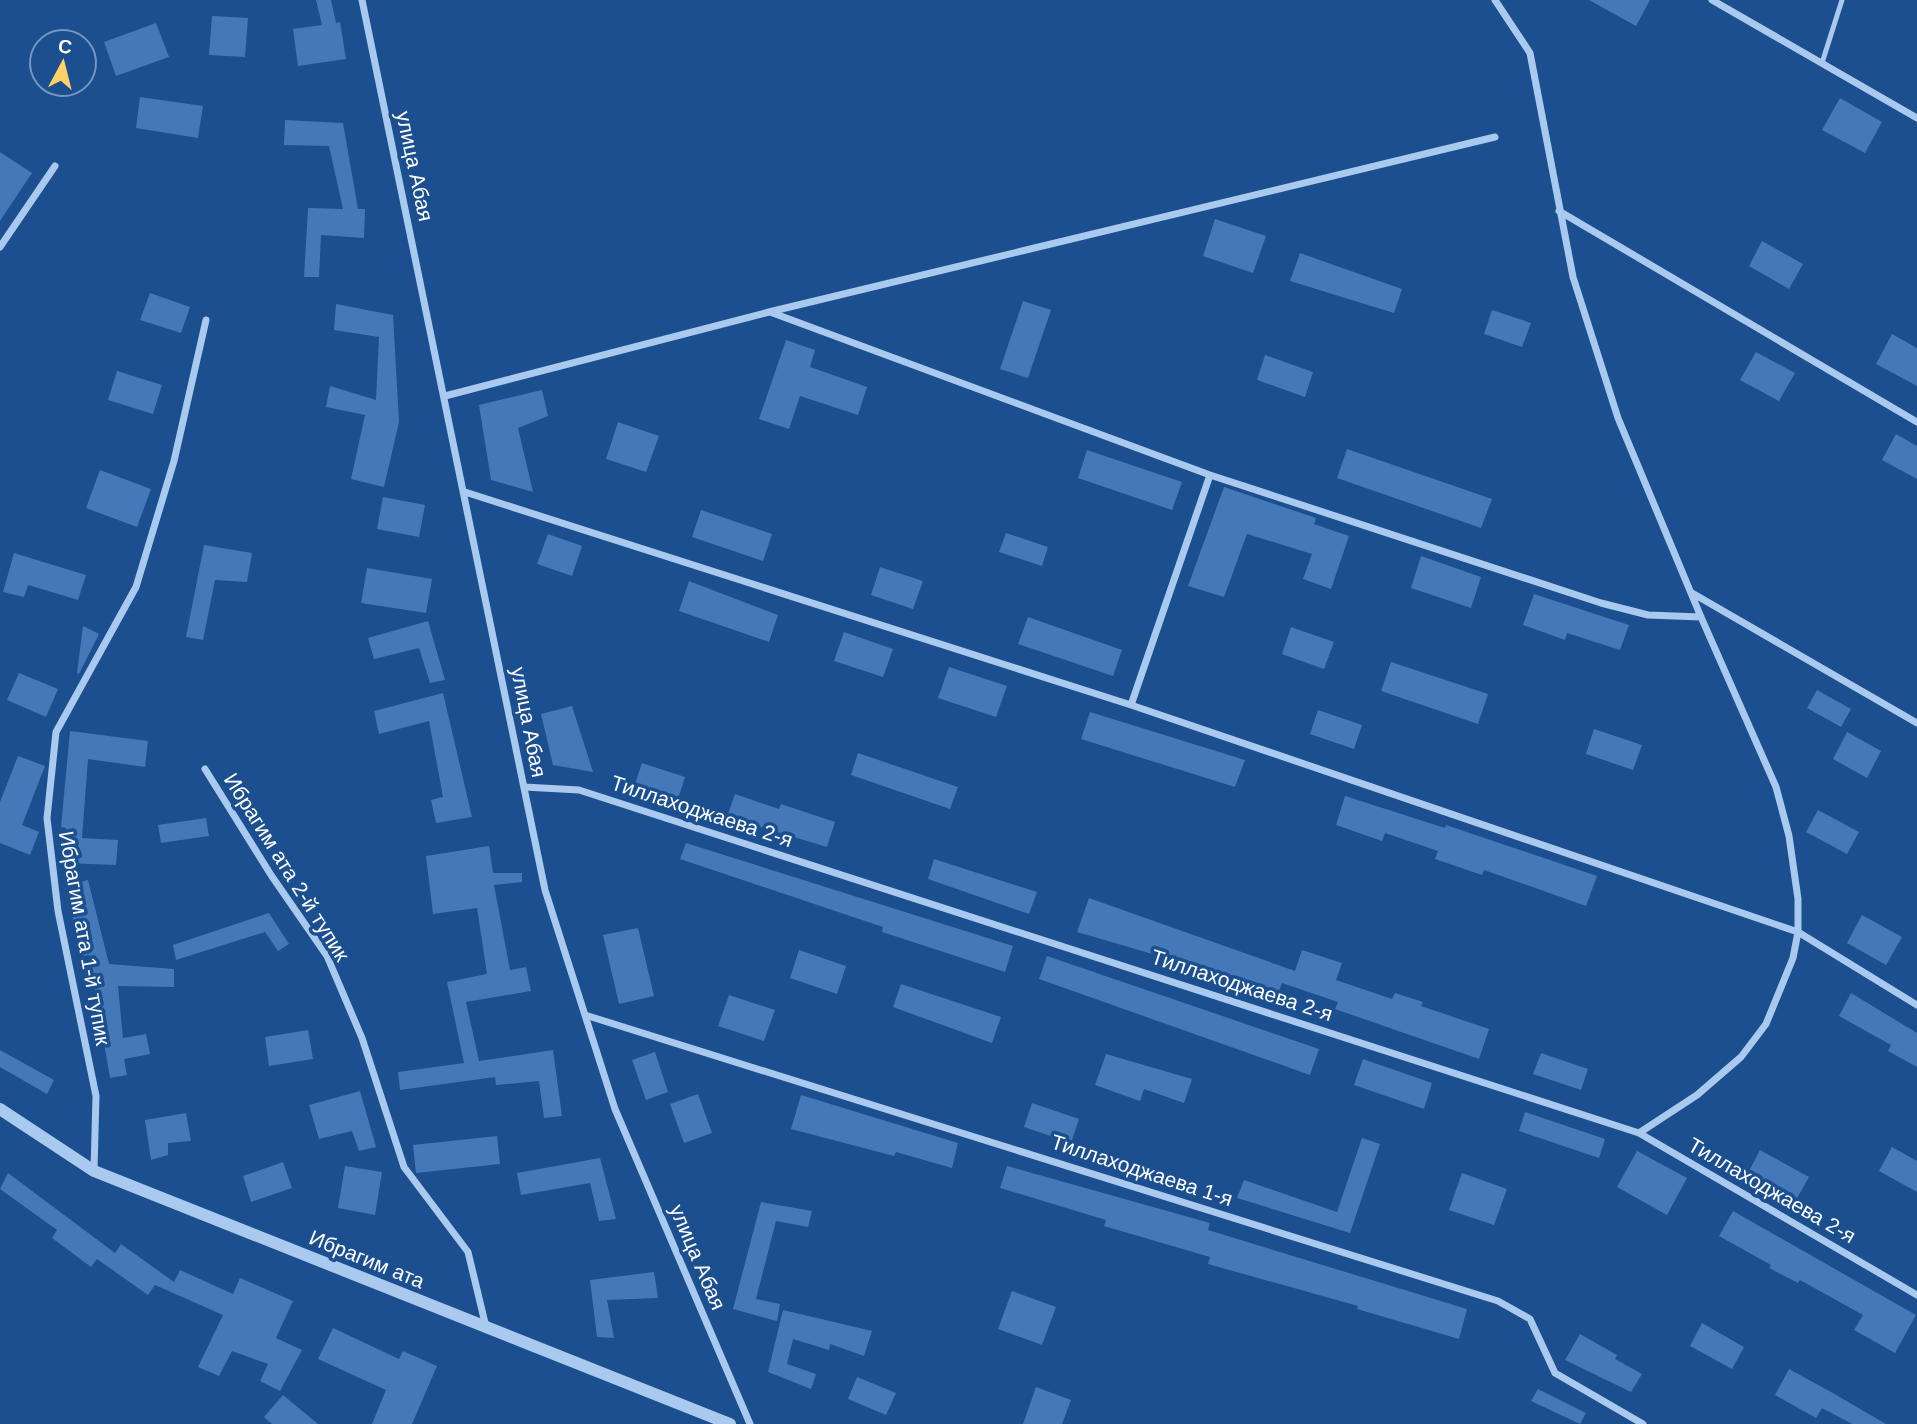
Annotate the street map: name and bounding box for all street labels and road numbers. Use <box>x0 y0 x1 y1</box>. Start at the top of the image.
street label: улица Абая <box>392 109 438 223</box>
street label: улица Абая <box>507 665 551 779</box>
street label: Ибрагим ата 2-й тупик <box>220 769 355 966</box>
street label: Тиллаходжаева 2-я <box>608 771 796 851</box>
street label: Ибрагим ата 1-й тупик <box>55 829 115 1048</box>
street label: Тиллаходжаева 2-я <box>1148 945 1336 1025</box>
street label: Тиллаходжаева 1-я <box>1048 1130 1236 1210</box>
street label: Тиллаходжаева 2-я <box>1684 1133 1860 1247</box>
street label: улица Абая <box>665 1201 731 1313</box>
street label: Ибрагим ата <box>306 1225 428 1293</box>

